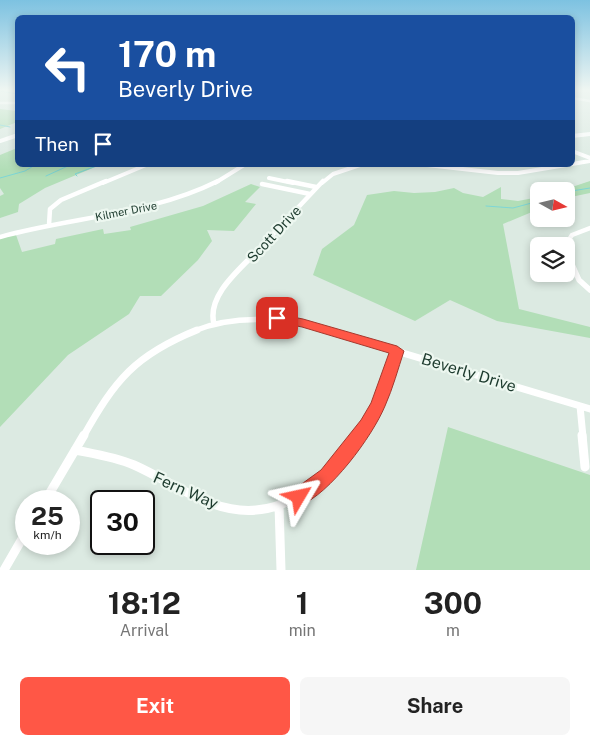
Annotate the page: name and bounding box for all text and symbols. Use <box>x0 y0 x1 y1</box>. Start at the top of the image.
text: 170 m <box>118 34 216 75</box>
icon: left <box>35 35 100 100</box>
text: Beverly Drive <box>118 76 253 102</box>
icon: arrive <box>89 130 117 158</box>
text: Then <box>35 133 79 155</box>
north arrow <box>530 182 575 228</box>
map controls <box>530 182 575 282</box>
street label: Kilmer Drive <box>94 199 158 223</box>
street label: Scott Drive <box>244 202 304 266</box>
button: layers <box>530 237 575 282</box>
pin <box>256 297 298 339</box>
icon: arrive <box>263 304 291 332</box>
street label: Beverly Drive <box>419 349 519 396</box>
street label: Fern Way <box>150 468 222 513</box>
position arrow <box>272 470 324 522</box>
speed limit sign: 30 <box>90 490 155 555</box>
text: 25 <box>31 501 64 531</box>
text: km/h <box>33 528 62 542</box>
text: 18:12 <box>108 585 181 621</box>
text: 1 <box>296 585 309 621</box>
text: 300 <box>424 585 482 621</box>
text: Arrival <box>120 621 169 640</box>
text: min <box>289 621 316 640</box>
text: m <box>446 621 460 640</box>
button: Exit <box>20 677 290 735</box>
button: Share <box>300 677 570 735</box>

